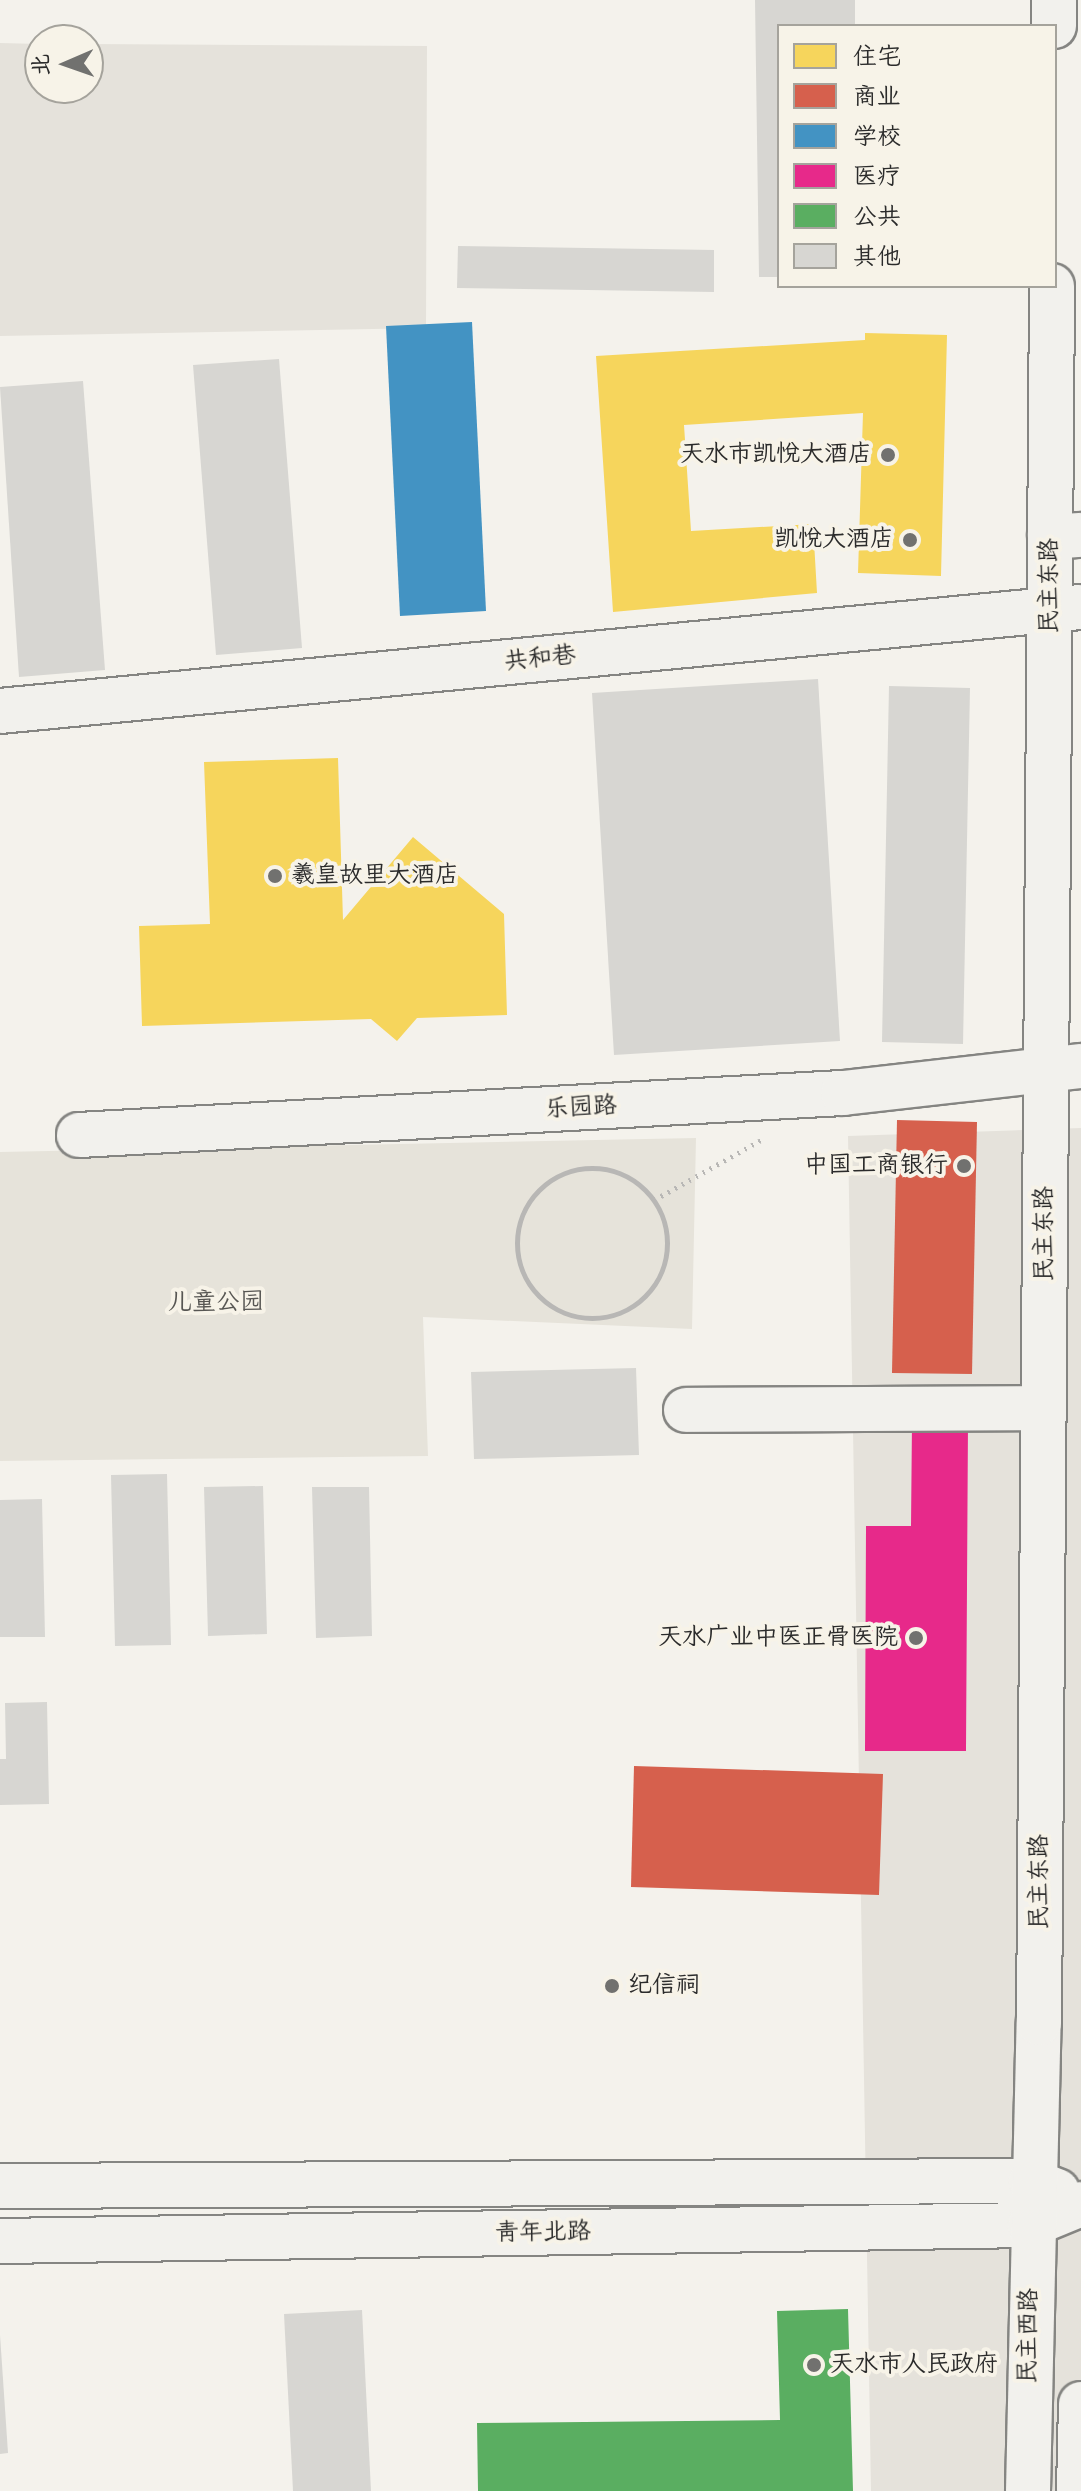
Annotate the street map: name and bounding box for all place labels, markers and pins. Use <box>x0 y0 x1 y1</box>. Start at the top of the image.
place label: 天水市凯悦大酒店 <box>680 441 872 469</box>
marker: 天水市凯悦大酒店 <box>879 446 897 464</box>
place label: 凯悦大酒店 <box>774 526 894 554</box>
marker: 凯悦大酒店 <box>901 531 919 549</box>
place label: 羲皇故里大酒店 <box>291 862 459 890</box>
marker: 羲皇故里大酒店 <box>266 867 284 885</box>
place label: 中国工商银行 <box>804 1152 948 1180</box>
marker: 中国工商银行 <box>955 1157 973 1175</box>
place label: 天水广业中医正骨医院 <box>658 1624 898 1652</box>
marker: 天水广业中医正骨医院 <box>905 1627 927 1649</box>
place label: 纪信祠 <box>628 1972 700 2000</box>
marker: 纪信祠 <box>603 1977 621 1995</box>
place label: 天水市人民政府 <box>830 2351 998 2379</box>
marker: 天水市人民政府 <box>805 2356 823 2374</box>

